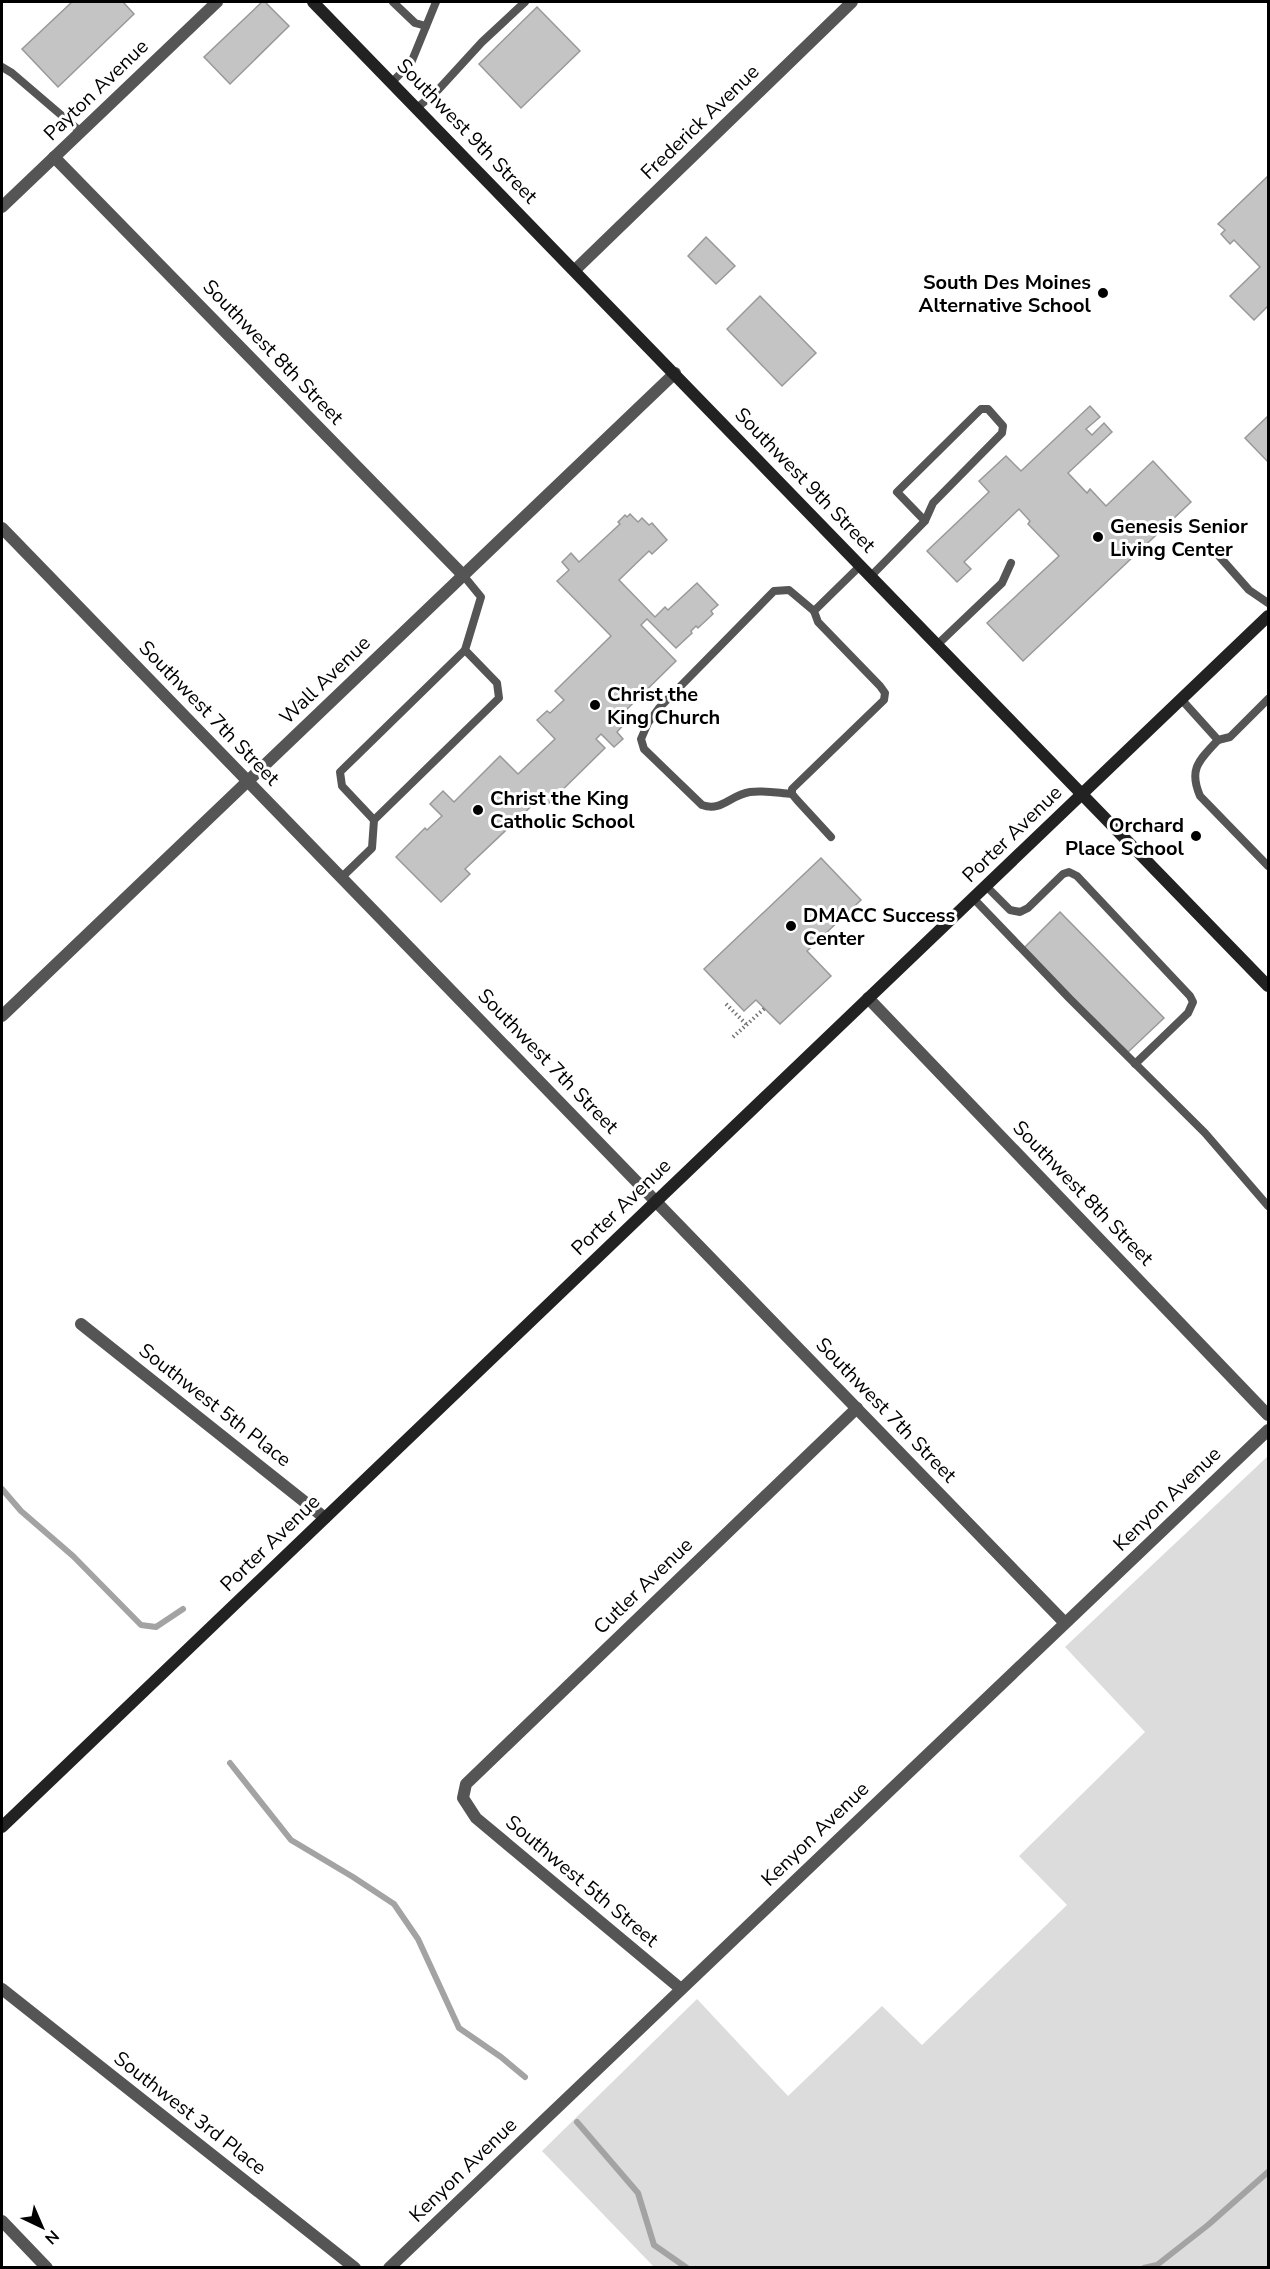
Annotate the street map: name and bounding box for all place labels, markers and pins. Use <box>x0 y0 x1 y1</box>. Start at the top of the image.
place label: South Des Moines Alternative School <box>919 269 1092 319</box>
marker: South Des Moines Alternative School <box>1096 286 1110 300</box>
place label: Genesis Senior Living Center <box>1110 513 1248 563</box>
marker: Genesis Senior Living Center <box>1091 530 1105 544</box>
place label: Christ the King Church <box>607 681 720 731</box>
marker: Christ the King Church <box>588 698 602 712</box>
place label: Christ the King Catholic School <box>490 785 635 835</box>
marker: Christ the King Catholic School <box>471 803 485 817</box>
place label: Orchard Place School <box>1065 812 1185 862</box>
marker: Orchard Place School <box>1189 829 1203 843</box>
place label: DMACC Success Center <box>803 902 956 952</box>
marker: DMACC Success Center <box>784 919 798 933</box>

